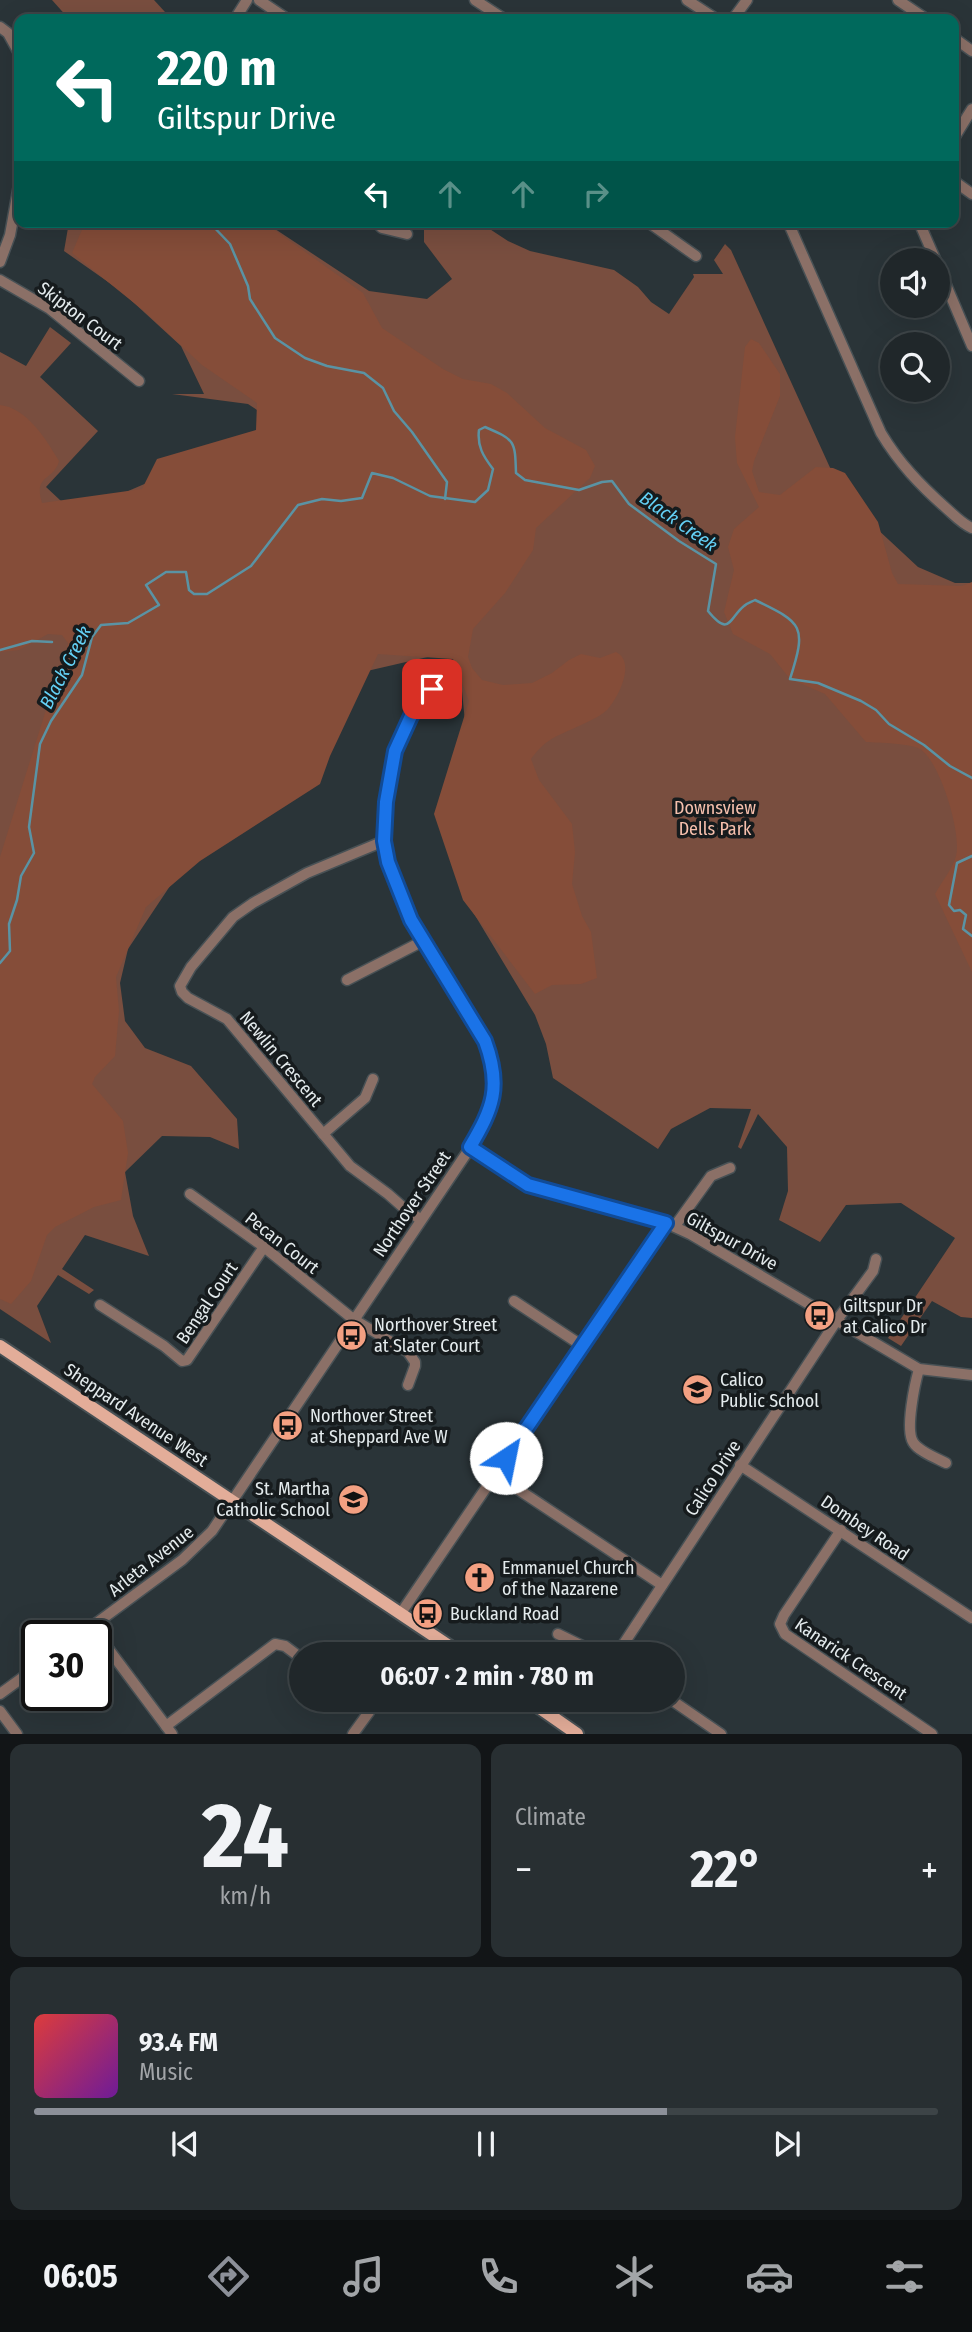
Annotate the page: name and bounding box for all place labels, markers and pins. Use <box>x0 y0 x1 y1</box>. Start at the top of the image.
pin <box>402 659 462 719</box>
place label: Giltspur Dr at Calico Dr <box>843 1295 927 1338</box>
bus stop icon: Giltspur Dr at Calico Dr <box>803 1299 837 1333</box>
place label: Northover Street at Slater Court <box>374 1314 497 1357</box>
bus stop icon: Northover Street at Slater Court <box>334 1318 368 1352</box>
place label: Calico Public School <box>720 1369 819 1412</box>
school or university icon: Calico Public School <box>680 1373 714 1407</box>
place label: Northover Street at Sheppard Ave W <box>310 1405 448 1448</box>
bus stop icon: Northover Street at Sheppard Ave W <box>270 1409 304 1443</box>
place label: St. Martha Catholic School <box>216 1478 330 1521</box>
school or university icon: St. Martha Catholic School <box>336 1482 370 1516</box>
place label: Emmanuel Church of the Nazarene <box>502 1557 634 1600</box>
church icon: Emmanuel Church of the Nazarene <box>462 1561 496 1595</box>
bus stop icon: Buckland Road <box>410 1597 444 1631</box>
place label: Buckland Road <box>450 1603 560 1625</box>

